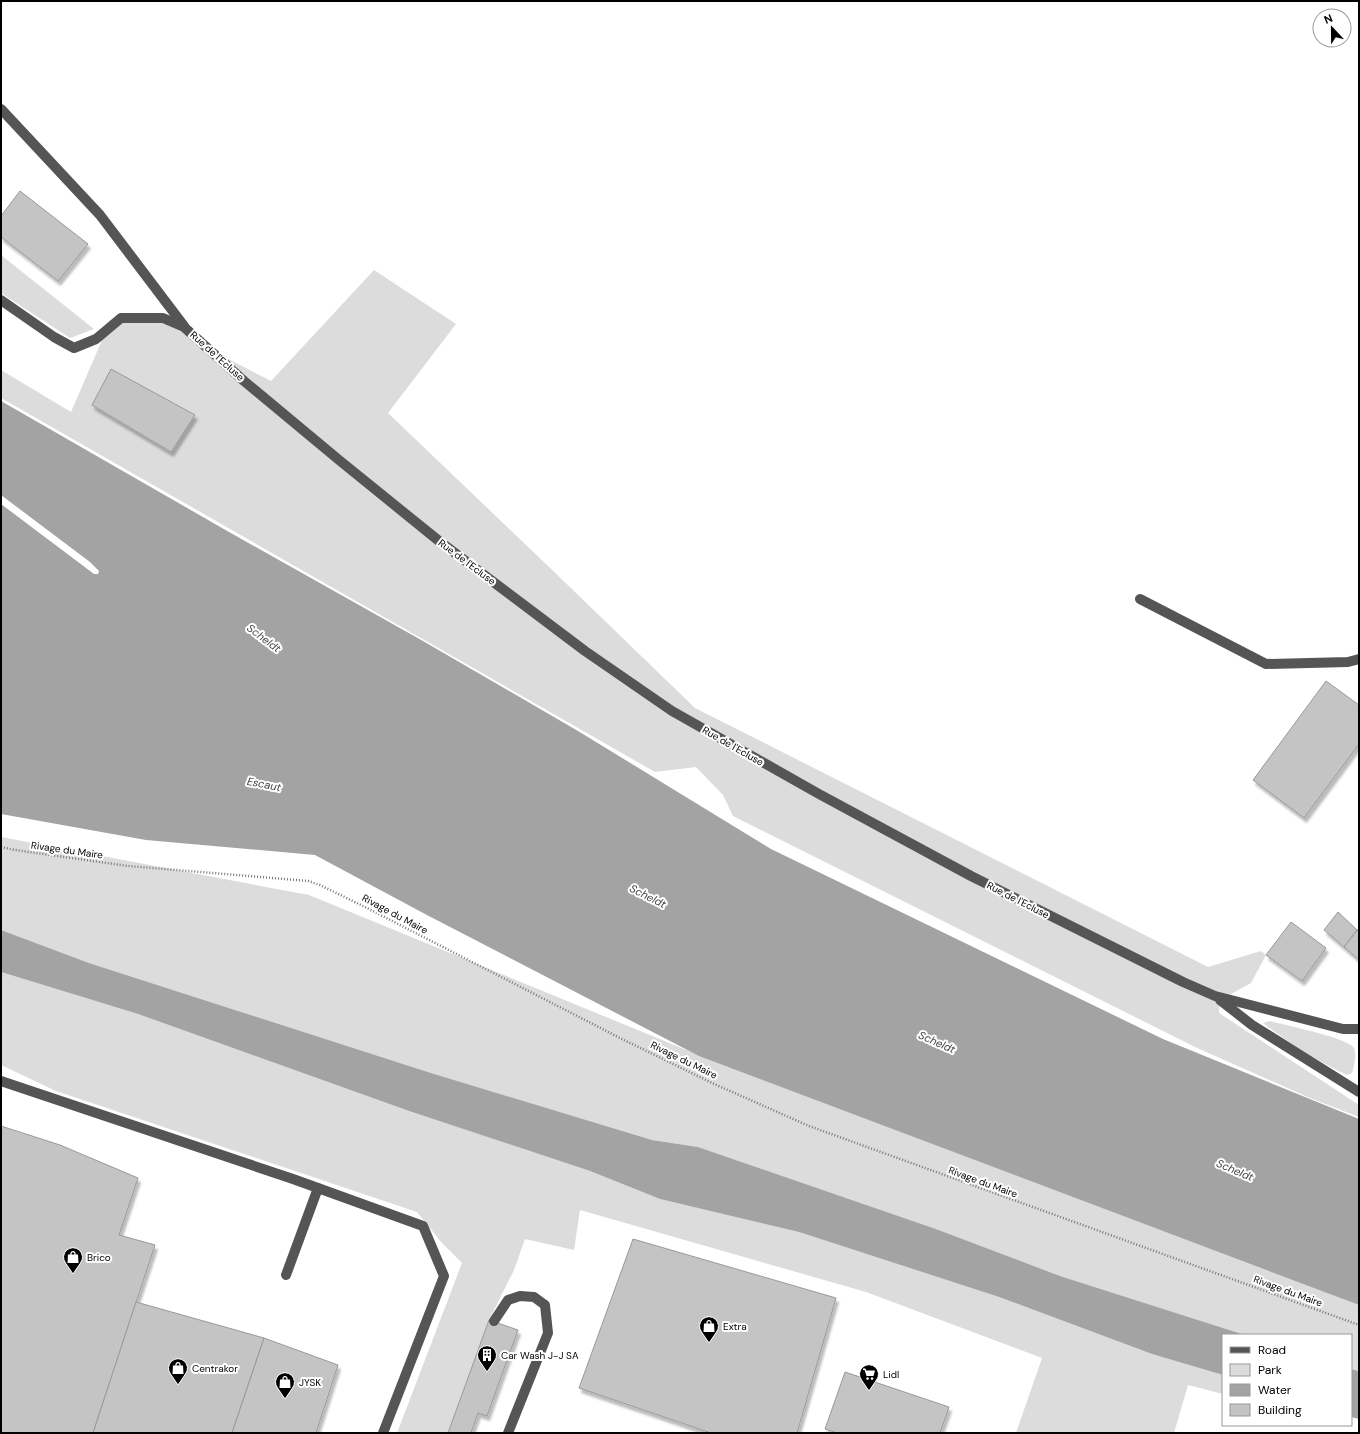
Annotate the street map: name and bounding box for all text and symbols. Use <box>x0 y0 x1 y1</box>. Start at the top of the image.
north arrow <box>1312 8 1352 48</box>
text: N <box>1322 11 1335 27</box>
street label: Rue de l'Ecluse <box>187 328 247 384</box>
street label: Rue de l'Ecluse <box>436 536 499 588</box>
water label: Scheldt <box>244 621 284 656</box>
street label: Rue de l'Ecluse <box>700 723 766 769</box>
water label: Escaut <box>246 774 283 794</box>
street label: Rivage du Maire <box>30 839 104 862</box>
street label: Rue de l'Ecluse <box>985 879 1052 921</box>
water label: Scheldt <box>627 881 669 911</box>
street label: Rivage du Maire <box>360 891 430 937</box>
water label: Scheldt <box>916 1028 958 1057</box>
street label: Rivage du Maire <box>649 1038 720 1082</box>
water label: Scheldt <box>1214 1156 1256 1184</box>
street label: Rivage du Maire <box>947 1163 1020 1201</box>
shop icon: Brico <box>62 1246 84 1274</box>
place label: Brico <box>87 1251 111 1264</box>
street label: Rivage du Maire <box>1252 1272 1325 1310</box>
shop icon: Extra <box>698 1315 720 1343</box>
place label: Extra <box>723 1320 747 1333</box>
legend <box>1222 1334 1352 1426</box>
text: Road <box>1258 1342 1286 1358</box>
building icon: Car Wash J-J SA <box>476 1344 498 1372</box>
place label: Car Wash J-J SA <box>501 1349 579 1362</box>
shop icon: Centrakor <box>167 1357 189 1385</box>
place label: Centrakor <box>192 1362 238 1375</box>
text: Park <box>1258 1362 1282 1378</box>
supermarket icon: Lidl <box>858 1363 880 1391</box>
place label: Lidl <box>883 1368 899 1381</box>
shop icon: JYSK <box>274 1371 296 1399</box>
place label: JYSK <box>299 1376 321 1389</box>
text: Water <box>1258 1382 1292 1398</box>
text: Building <box>1258 1402 1302 1418</box>

